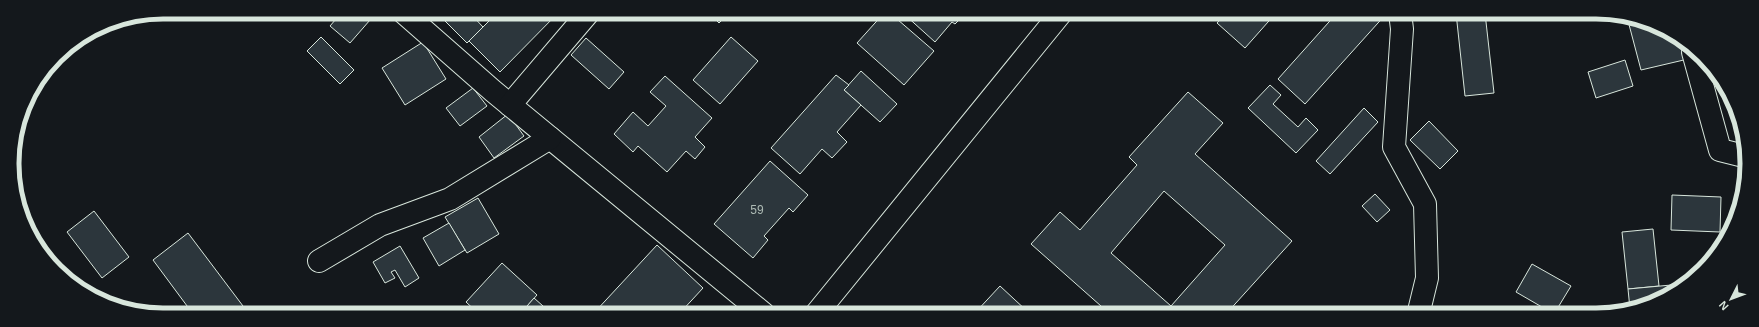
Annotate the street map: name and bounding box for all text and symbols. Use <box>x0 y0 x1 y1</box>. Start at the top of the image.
house number: 59 <box>750 203 764 217</box>
north arrow <box>1711 279 1751 319</box>
text: N <box>1716 299 1731 313</box>

